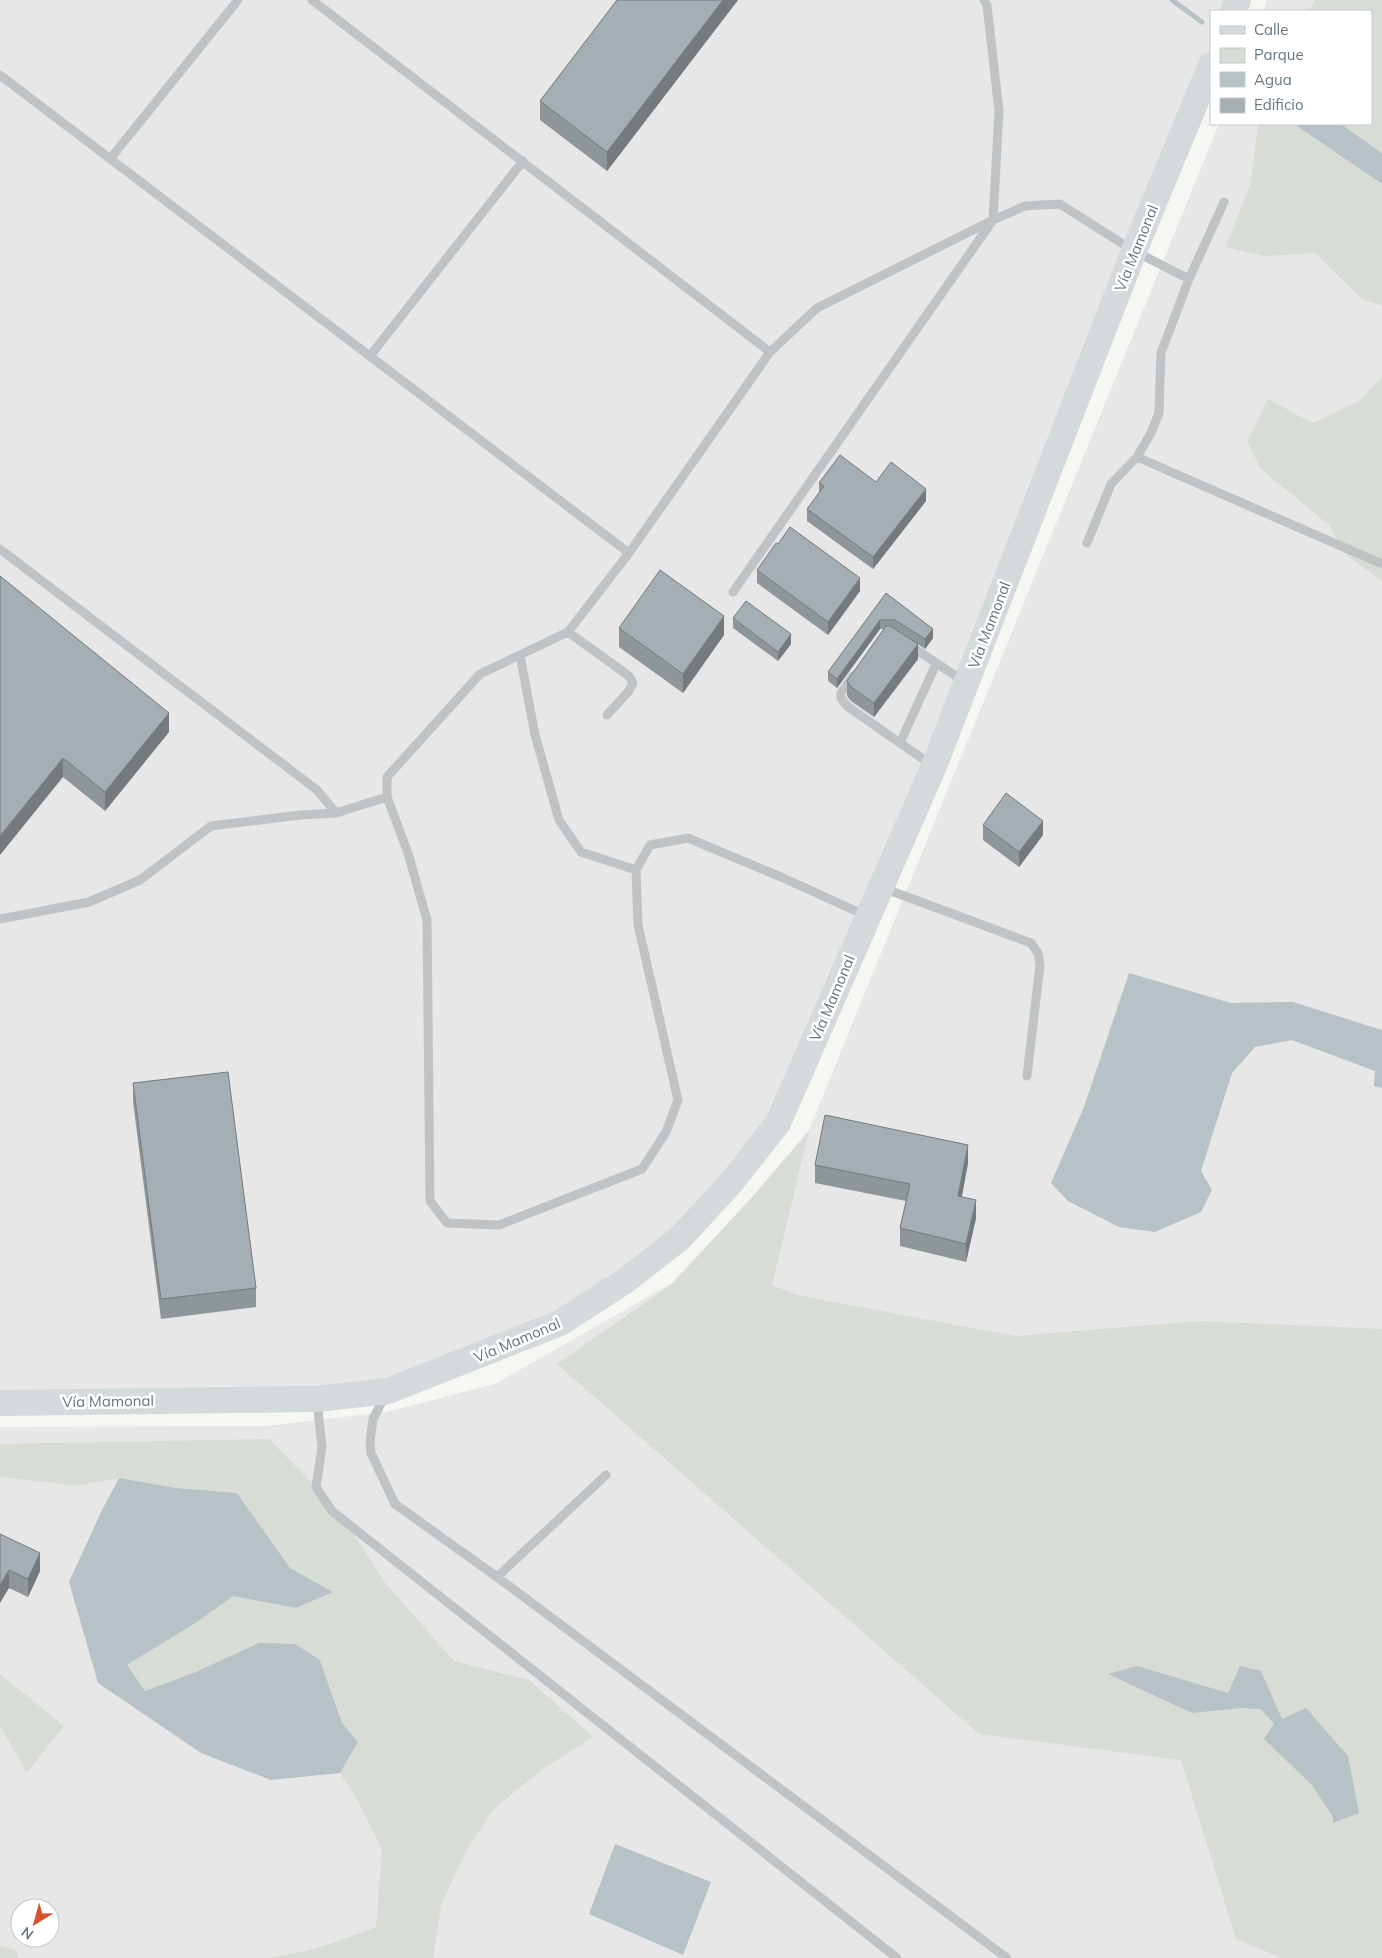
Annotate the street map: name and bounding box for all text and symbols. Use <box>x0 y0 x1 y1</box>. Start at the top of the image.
legend <box>1210 10 1372 125</box>
text: Calle <box>1254 20 1288 39</box>
text: Parque <box>1254 45 1304 64</box>
text: Agua <box>1254 70 1292 89</box>
text: Edificio <box>1254 95 1304 114</box>
street label: Vía Mamonal <box>1110 202 1162 294</box>
street label: Vía Mamonal <box>964 579 1014 671</box>
street label: Vía Mamonal <box>805 952 859 1044</box>
street label: Vía Mamonal <box>471 1313 563 1367</box>
street label: Vía Mamonal <box>62 1391 154 1411</box>
north arrow <box>10 1898 60 1948</box>
text: N <box>18 1923 37 1944</box>

